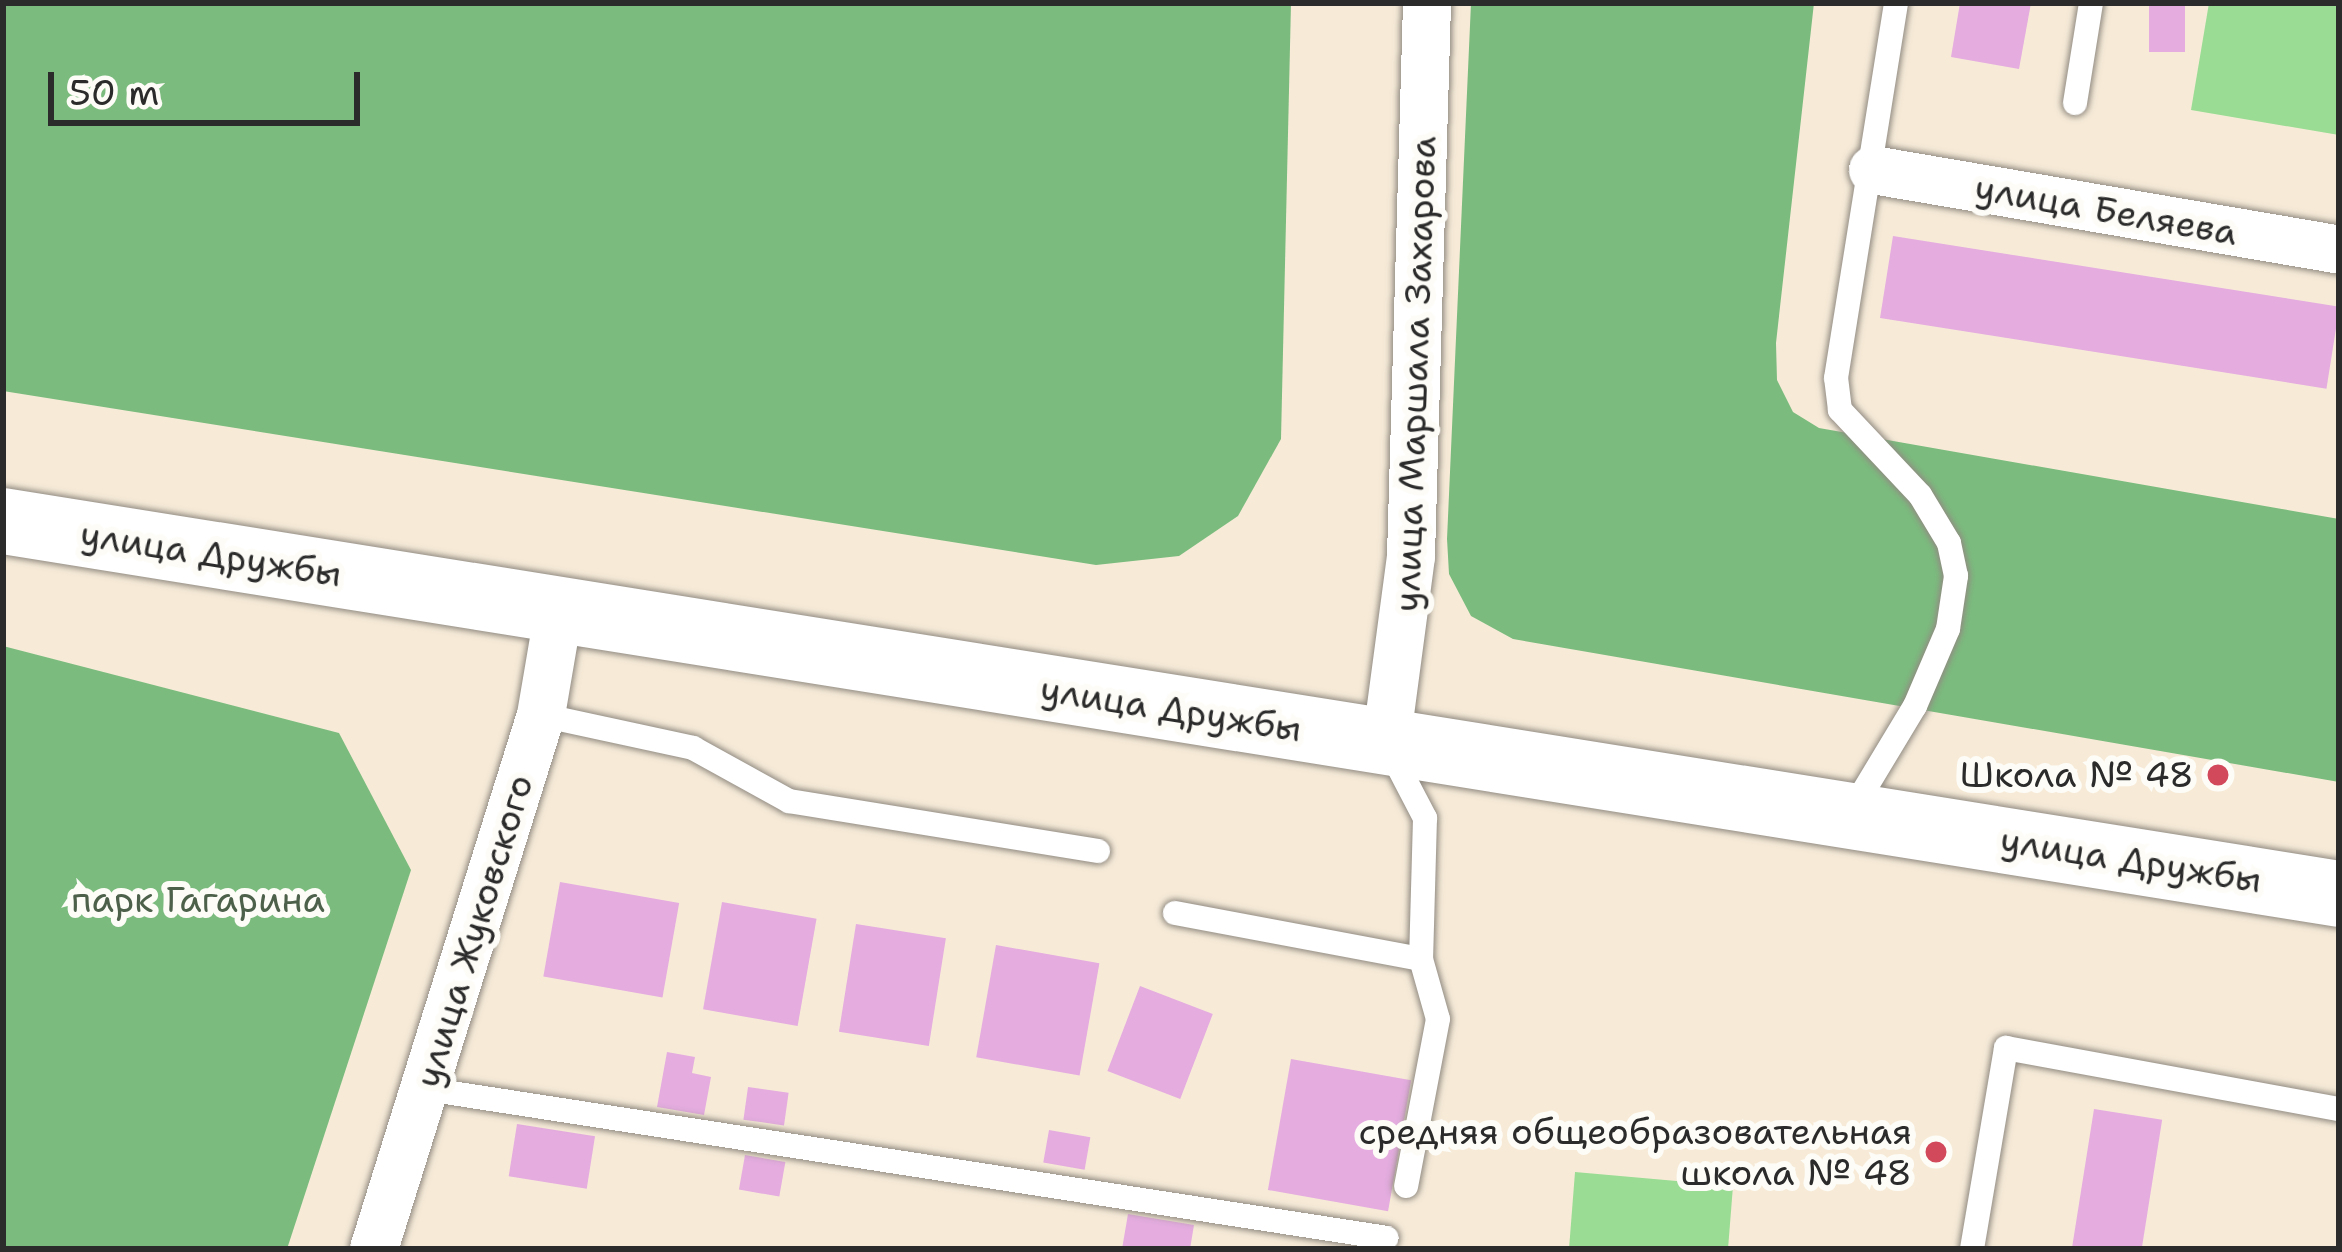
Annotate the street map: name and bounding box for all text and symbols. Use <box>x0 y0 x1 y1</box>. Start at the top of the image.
scale bar <box>54 48 366 122</box>
text: 50 m <box>69 68 159 117</box>
street label: улица Маршала Захарова <box>1385 135 1445 613</box>
street label: улица Беляева <box>1972 166 2240 254</box>
street label: улица Дружбы <box>77 512 345 596</box>
street label: улица Дружбы <box>1037 667 1305 751</box>
place label: Школа № 48 <box>1960 753 2194 797</box>
marker: Школа № 48 <box>2205 762 2231 788</box>
street label: улица Жуковского <box>406 769 542 1093</box>
street label: улица Дружбы <box>1997 818 2265 902</box>
park label: парк Гагарина <box>71 878 325 922</box>
place label: средняя общеобразовательная школа № 48 <box>1358 1109 1912 1194</box>
marker: средняя общеобразовательная школа № 48 <box>1923 1139 1949 1165</box>

